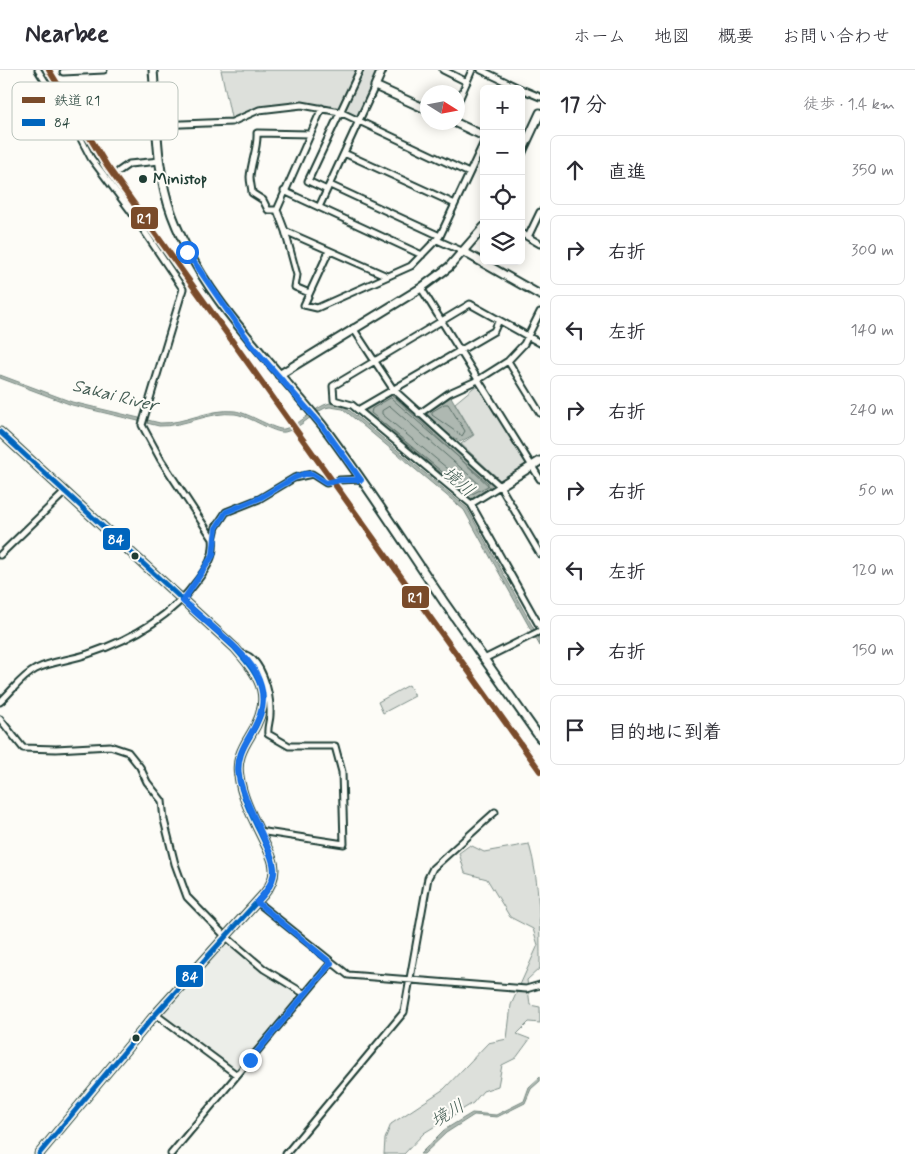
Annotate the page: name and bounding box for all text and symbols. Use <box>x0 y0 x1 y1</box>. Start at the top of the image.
text: Nearbee <box>25 19 109 50</box>
text: ホーム <box>573 25 626 49</box>
text: 地図 <box>654 25 690 49</box>
text: 概要 <box>718 25 754 49</box>
text: お問い合わせ <box>782 25 890 49</box>
legend <box>12 82 178 140</box>
north arrow <box>420 85 465 130</box>
map controls <box>480 85 525 265</box>
button: + <box>480 85 525 130</box>
text: 17 分 <box>560 91 607 119</box>
text: 鉄道 R1 <box>54 92 100 110</box>
text: 徒歩 · 1.4 km <box>803 94 895 115</box>
text: 84 <box>54 114 71 132</box>
button: − <box>480 130 525 175</box>
icon: ahead <box>561 156 589 184</box>
text: 直進 <box>608 160 646 185</box>
text: 350 m <box>852 160 894 181</box>
place label: Ministop <box>153 169 207 190</box>
marker: Ministop <box>137 173 149 185</box>
button: locate <box>480 175 525 220</box>
line badge: R1 <box>130 206 159 230</box>
text: R1 <box>137 210 151 228</box>
button: layers <box>480 220 525 265</box>
icon: right <box>561 236 589 264</box>
text: 右折 <box>608 240 646 265</box>
text: 300 m <box>851 240 894 261</box>
route start <box>176 241 199 264</box>
icon: left <box>561 316 589 344</box>
text: 左折 <box>608 320 646 345</box>
text: 140 m <box>850 320 894 341</box>
water label: Sakai River <box>70 374 163 419</box>
icon: right <box>561 396 589 424</box>
text: 右折 <box>608 400 646 425</box>
text: 240 m <box>850 400 894 421</box>
water label: 境川 <box>437 461 479 503</box>
icon: right <box>561 476 589 504</box>
text: 右折 <box>608 480 646 505</box>
text: 50 m <box>858 480 894 501</box>
line badge: 84 <box>102 527 131 551</box>
text: 84 <box>108 531 125 549</box>
unlabelled marker <box>130 551 140 561</box>
icon: left <box>561 556 589 584</box>
text: 左折 <box>608 560 646 585</box>
text: 120 m <box>852 560 894 581</box>
line badge: R1 <box>401 585 430 609</box>
text: R1 <box>408 589 422 607</box>
icon: right <box>561 636 589 664</box>
text: 右折 <box>608 640 646 665</box>
text: 150 m <box>852 640 894 661</box>
icon: arrive <box>561 716 589 744</box>
text: 目的地に到着 <box>608 720 722 745</box>
line badge: 84 <box>175 964 204 988</box>
text: 84 <box>182 968 199 986</box>
unlabelled marker <box>131 1033 141 1043</box>
route end <box>239 1049 262 1072</box>
water label: 境川 <box>426 1094 470 1134</box>

